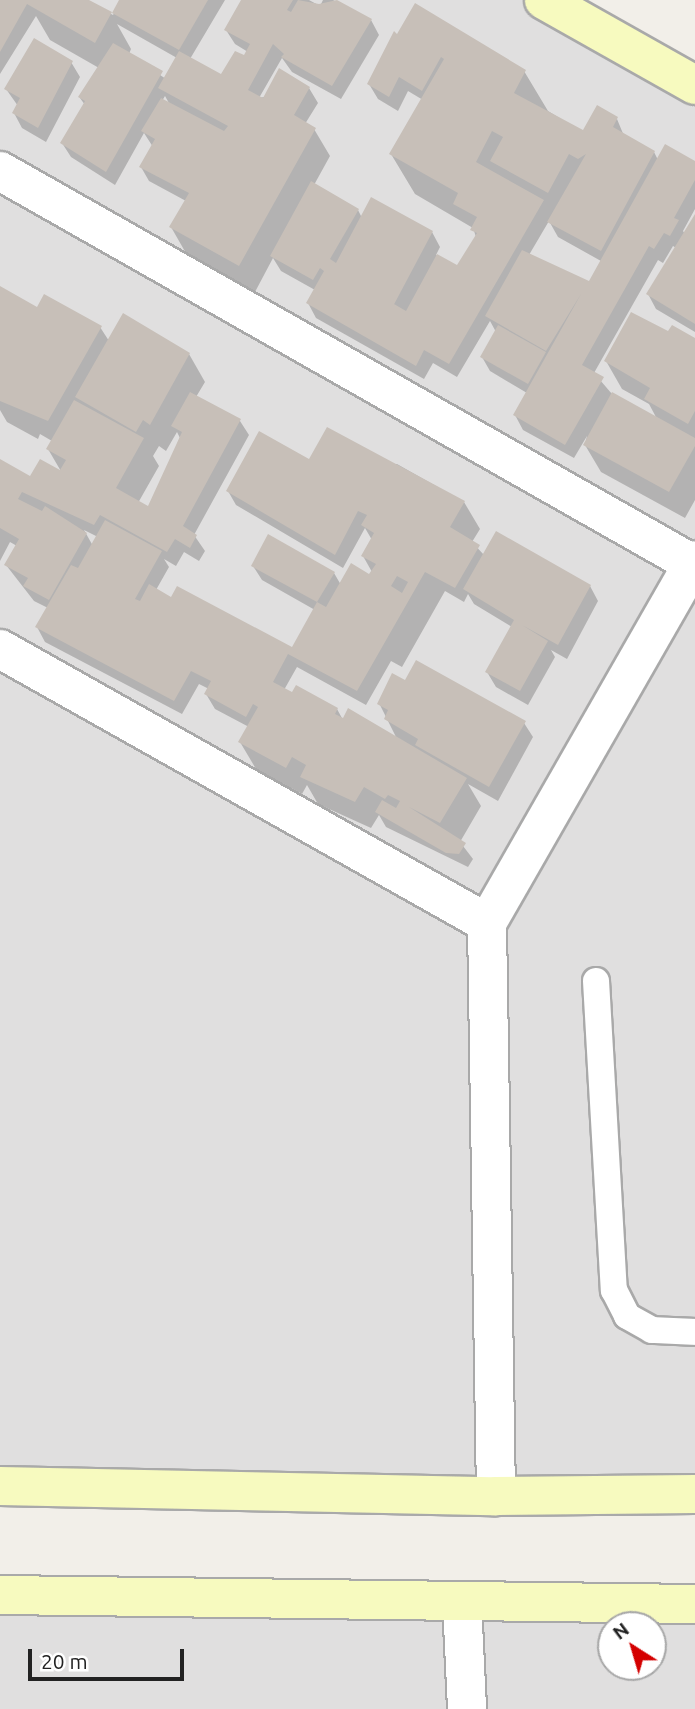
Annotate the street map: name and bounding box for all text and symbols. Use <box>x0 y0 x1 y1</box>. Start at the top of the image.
north arrow <box>597 1611 667 1681</box>
text: N <box>608 1618 633 1644</box>
scale bar <box>32 1636 187 1680</box>
text: 20 m <box>41 1649 88 1673</box>

